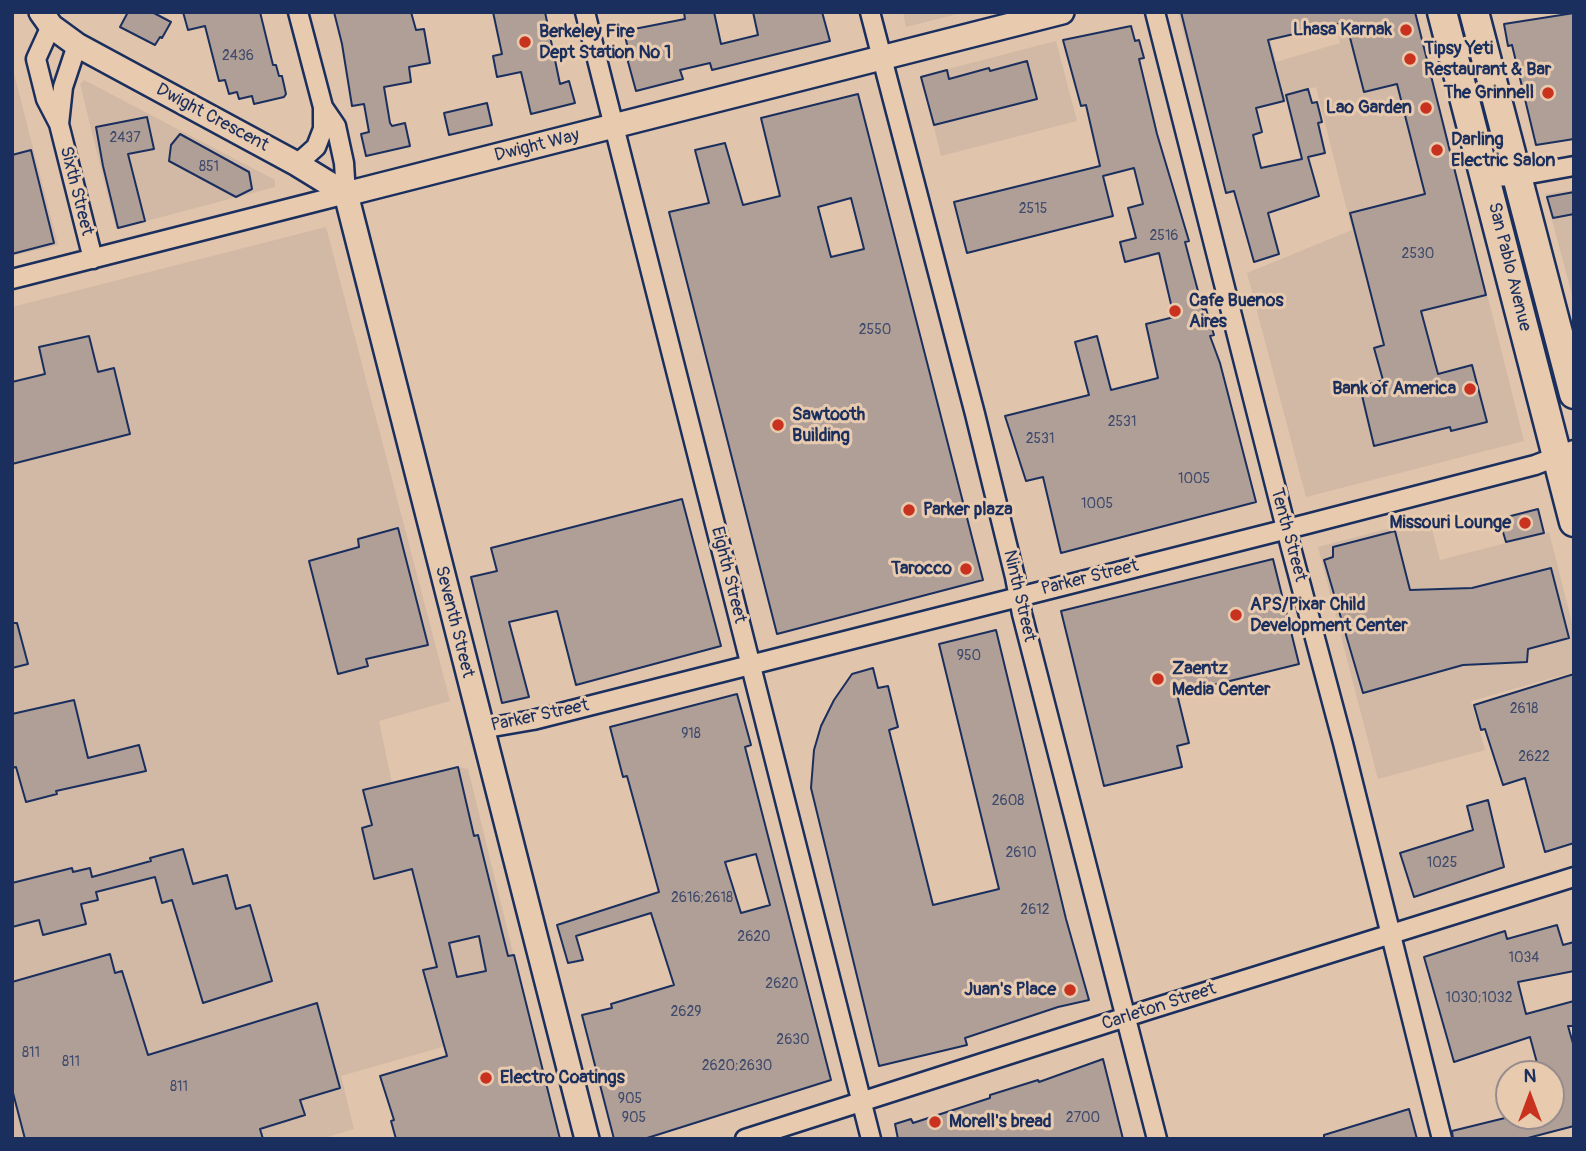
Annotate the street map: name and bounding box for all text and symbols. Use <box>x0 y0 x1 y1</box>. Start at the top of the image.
place label: Lhasa Karnak <box>1293 19 1392 41</box>
place label: Berkeley Fire Dept Station No 1 <box>539 21 671 64</box>
marker: Lhasa Karnak <box>1398 22 1414 38</box>
marker: Berkeley Fire Dept Station No 1 <box>517 34 533 50</box>
place label: Tipsy Yeti Restaurant & Bar <box>1424 38 1551 80</box>
house number: 2436 <box>222 48 254 64</box>
marker: Tipsy Yeti Restaurant & Bar <box>1402 51 1418 67</box>
street label: Dwight Crescent <box>152 79 272 157</box>
place label: The Grinnell <box>1444 82 1534 104</box>
marker: The Grinnell <box>1540 85 1556 101</box>
place label: Lao Garden <box>1326 97 1412 119</box>
marker: Lao Garden <box>1418 100 1434 116</box>
street label: Dwight Way <box>492 125 582 167</box>
place label: Darling Electric Salon <box>1451 129 1555 172</box>
house number: 2437 <box>109 130 141 146</box>
marker: Darling Electric Salon <box>1429 142 1445 158</box>
street label: Sixth Street <box>54 144 98 238</box>
house number: 851 <box>199 159 219 175</box>
street label: San Pablo Avenue <box>1483 200 1535 334</box>
house number: 2515 <box>1019 201 1047 217</box>
house number: 2516 <box>1149 228 1179 244</box>
house number: 2530 <box>1402 246 1434 262</box>
place label: Cafe Buenos Aires <box>1189 290 1283 332</box>
marker: Cafe Buenos Aires <box>1167 303 1183 319</box>
house number: 2550 <box>859 322 891 338</box>
place label: Bank of America <box>1332 378 1456 400</box>
marker: Bank of America <box>1462 381 1478 397</box>
place label: Sawtooth Building <box>792 404 865 446</box>
house number: 2531 <box>1108 414 1136 430</box>
marker: Sawtooth Building <box>770 417 786 433</box>
house number: 2531 <box>1026 431 1054 447</box>
house number: 1005 <box>1178 471 1210 487</box>
street label: Tenth Street <box>1265 486 1311 584</box>
house number: 1005 <box>1081 496 1113 512</box>
place label: Parker plaza <box>923 499 1013 521</box>
marker: Parker plaza <box>901 502 917 518</box>
place label: Missouri Lounge <box>1390 512 1511 534</box>
marker: Missouri Lounge <box>1517 515 1533 531</box>
street label: Eighth Street <box>706 525 750 625</box>
street label: Ninth Street <box>998 548 1040 644</box>
street label: Parker Street <box>1039 555 1141 601</box>
place label: Tarocco <box>891 558 952 580</box>
marker: Tarocco <box>958 561 974 577</box>
street label: Seventh Street <box>430 564 478 680</box>
place label: APS/Pixar Child Development Center <box>1250 594 1408 636</box>
marker: APS/Pixar Child Development Center <box>1228 607 1244 623</box>
house number: 950 <box>957 648 981 664</box>
place label: Zaentz Media Center <box>1172 658 1270 700</box>
marker: Zaentz Media Center <box>1150 671 1166 687</box>
street label: Parker Street <box>489 695 591 737</box>
house number: 2618 <box>1510 701 1538 717</box>
house number: 918 <box>681 726 701 742</box>
house number: 2622 <box>1518 749 1550 765</box>
house number: 2608 <box>992 793 1024 809</box>
house number: 2610 <box>1005 845 1037 861</box>
house number: 1025 <box>1427 855 1457 871</box>
house number: 2616;2618 <box>671 890 733 906</box>
house number: 2612 <box>1020 902 1050 918</box>
house number: 2620 <box>737 929 771 945</box>
house number: 1034 <box>1509 950 1539 966</box>
house number: 2620 <box>765 976 799 992</box>
street label: Carleton Street <box>1099 978 1219 1036</box>
place label: Juan's Place <box>964 979 1056 1001</box>
marker: Juan's Place <box>1062 982 1078 998</box>
house number: 1030;1032 <box>1446 990 1512 1006</box>
house number: 2629 <box>670 1004 702 1020</box>
house number: 2630 <box>776 1032 810 1048</box>
house number: 811 <box>22 1045 40 1061</box>
house number: 811 <box>62 1054 80 1070</box>
house number: 2620;2630 <box>702 1058 772 1074</box>
north arrow <box>1495 1060 1565 1130</box>
text: N <box>1524 1064 1536 1088</box>
place label: Electro Coatings <box>500 1067 625 1089</box>
marker: Electro Coatings <box>478 1070 494 1086</box>
house number: 811 <box>170 1079 188 1095</box>
house number: 905 <box>618 1091 642 1107</box>
house number: 905 <box>622 1110 646 1126</box>
house number: 2700 <box>1066 1110 1100 1126</box>
place label: Morell's bread <box>949 1111 1052 1133</box>
marker: Morell's bread <box>927 1114 943 1130</box>

